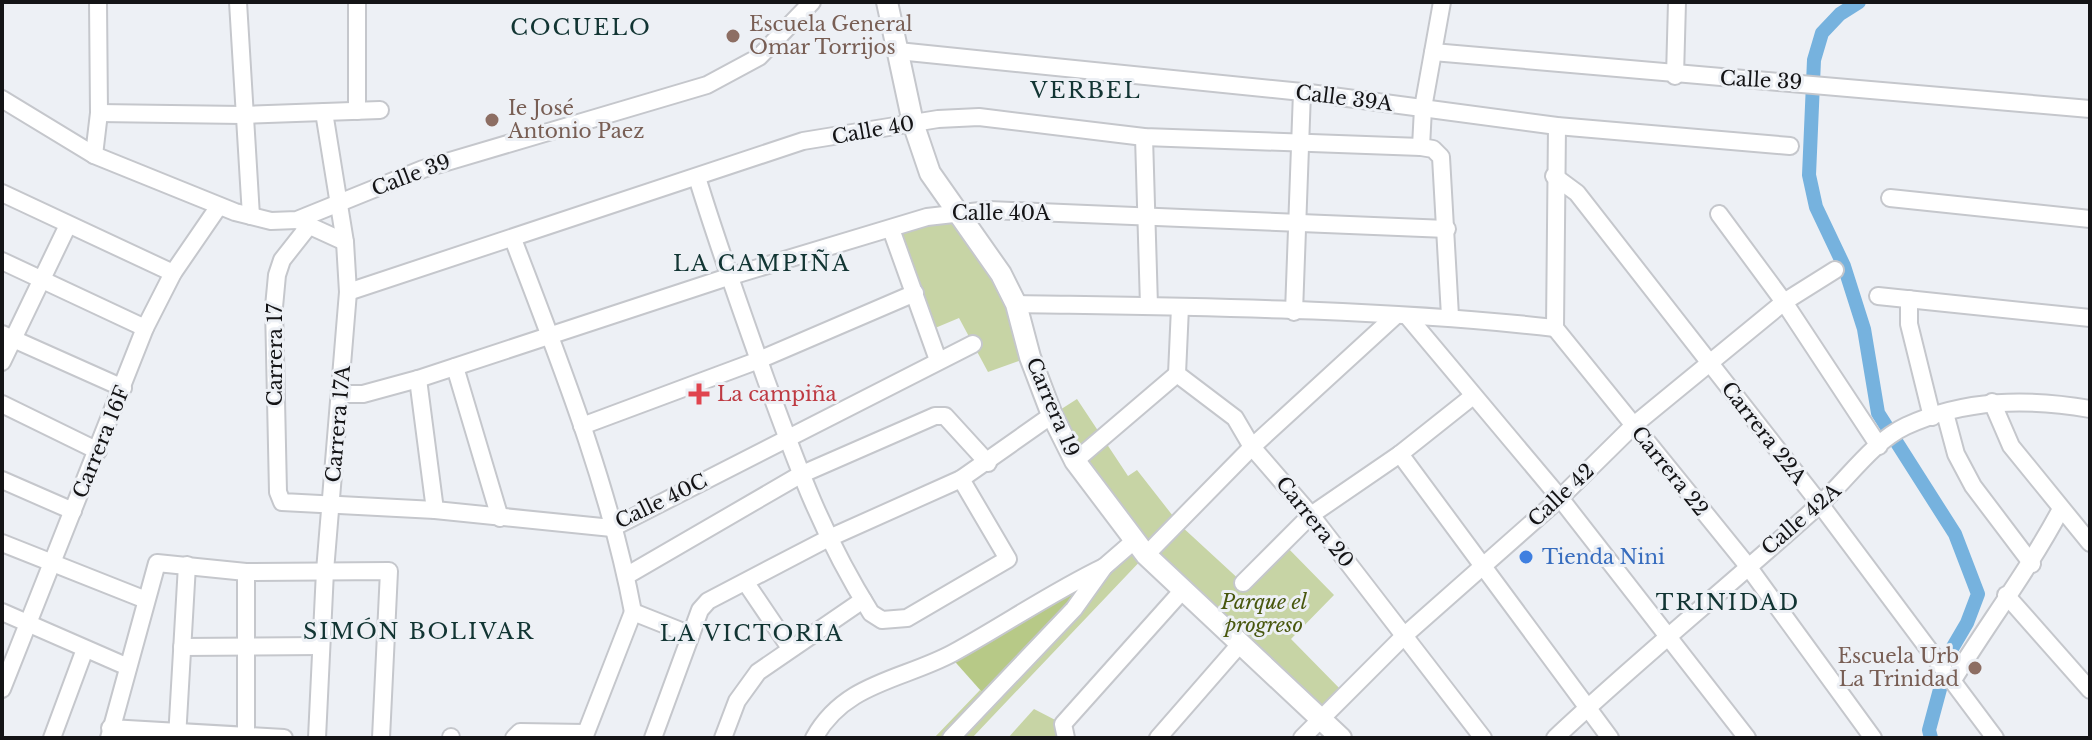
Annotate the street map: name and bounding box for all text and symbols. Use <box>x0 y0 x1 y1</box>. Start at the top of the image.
place label: Escuela General Omar Torrijos <box>749 12 913 59</box>
district label: COCUELO <box>510 14 652 41</box>
marker: Escuela General Omar Torrijos <box>724 27 742 45</box>
street label: Calle 39 <box>1719 66 1803 94</box>
district label: VERBEL <box>1029 77 1142 104</box>
street label: Calle 39A <box>1294 80 1394 116</box>
place label: Ie José Antonio Paez <box>507 96 644 143</box>
marker: Ie José Antonio Paez <box>483 111 501 129</box>
street label: Calle 40 <box>830 111 916 149</box>
street label: Calle 39 <box>368 149 454 201</box>
street label: Calle 40A <box>952 201 1051 225</box>
district label: LA CAMPIÑA <box>673 249 851 277</box>
street label: Carrera 17 <box>263 303 287 406</box>
street label: Carrera 19 <box>1021 354 1085 460</box>
street label: Carrera 17A <box>321 364 355 483</box>
street label: Carrera 22A <box>1716 377 1812 490</box>
street label: Carrera 16F <box>68 382 134 502</box>
place label: La campiña <box>717 382 838 406</box>
marker: La campiña <box>688 383 710 405</box>
street label: Carrera 22 <box>1627 421 1713 521</box>
street label: Calle 42 <box>1523 458 1599 532</box>
street label: Calle 40C <box>611 468 711 534</box>
street label: Carrera 20 <box>1271 472 1359 572</box>
street label: Calle 42A <box>1757 478 1846 560</box>
place label: Tienda Nini <box>1542 545 1665 569</box>
marker: Tienda Nini <box>1517 548 1535 566</box>
district label: TRINIDAD <box>1656 589 1800 616</box>
park label: Parque el progreso <box>1220 590 1308 637</box>
district label: SIMÓN BOLIVAR <box>303 617 535 645</box>
district label: LA VICTORIA <box>660 620 844 647</box>
place label: Escuela Urb La Trinidad <box>1838 644 1959 691</box>
marker: Escuela Urb La Trinidad <box>1966 659 1984 677</box>

